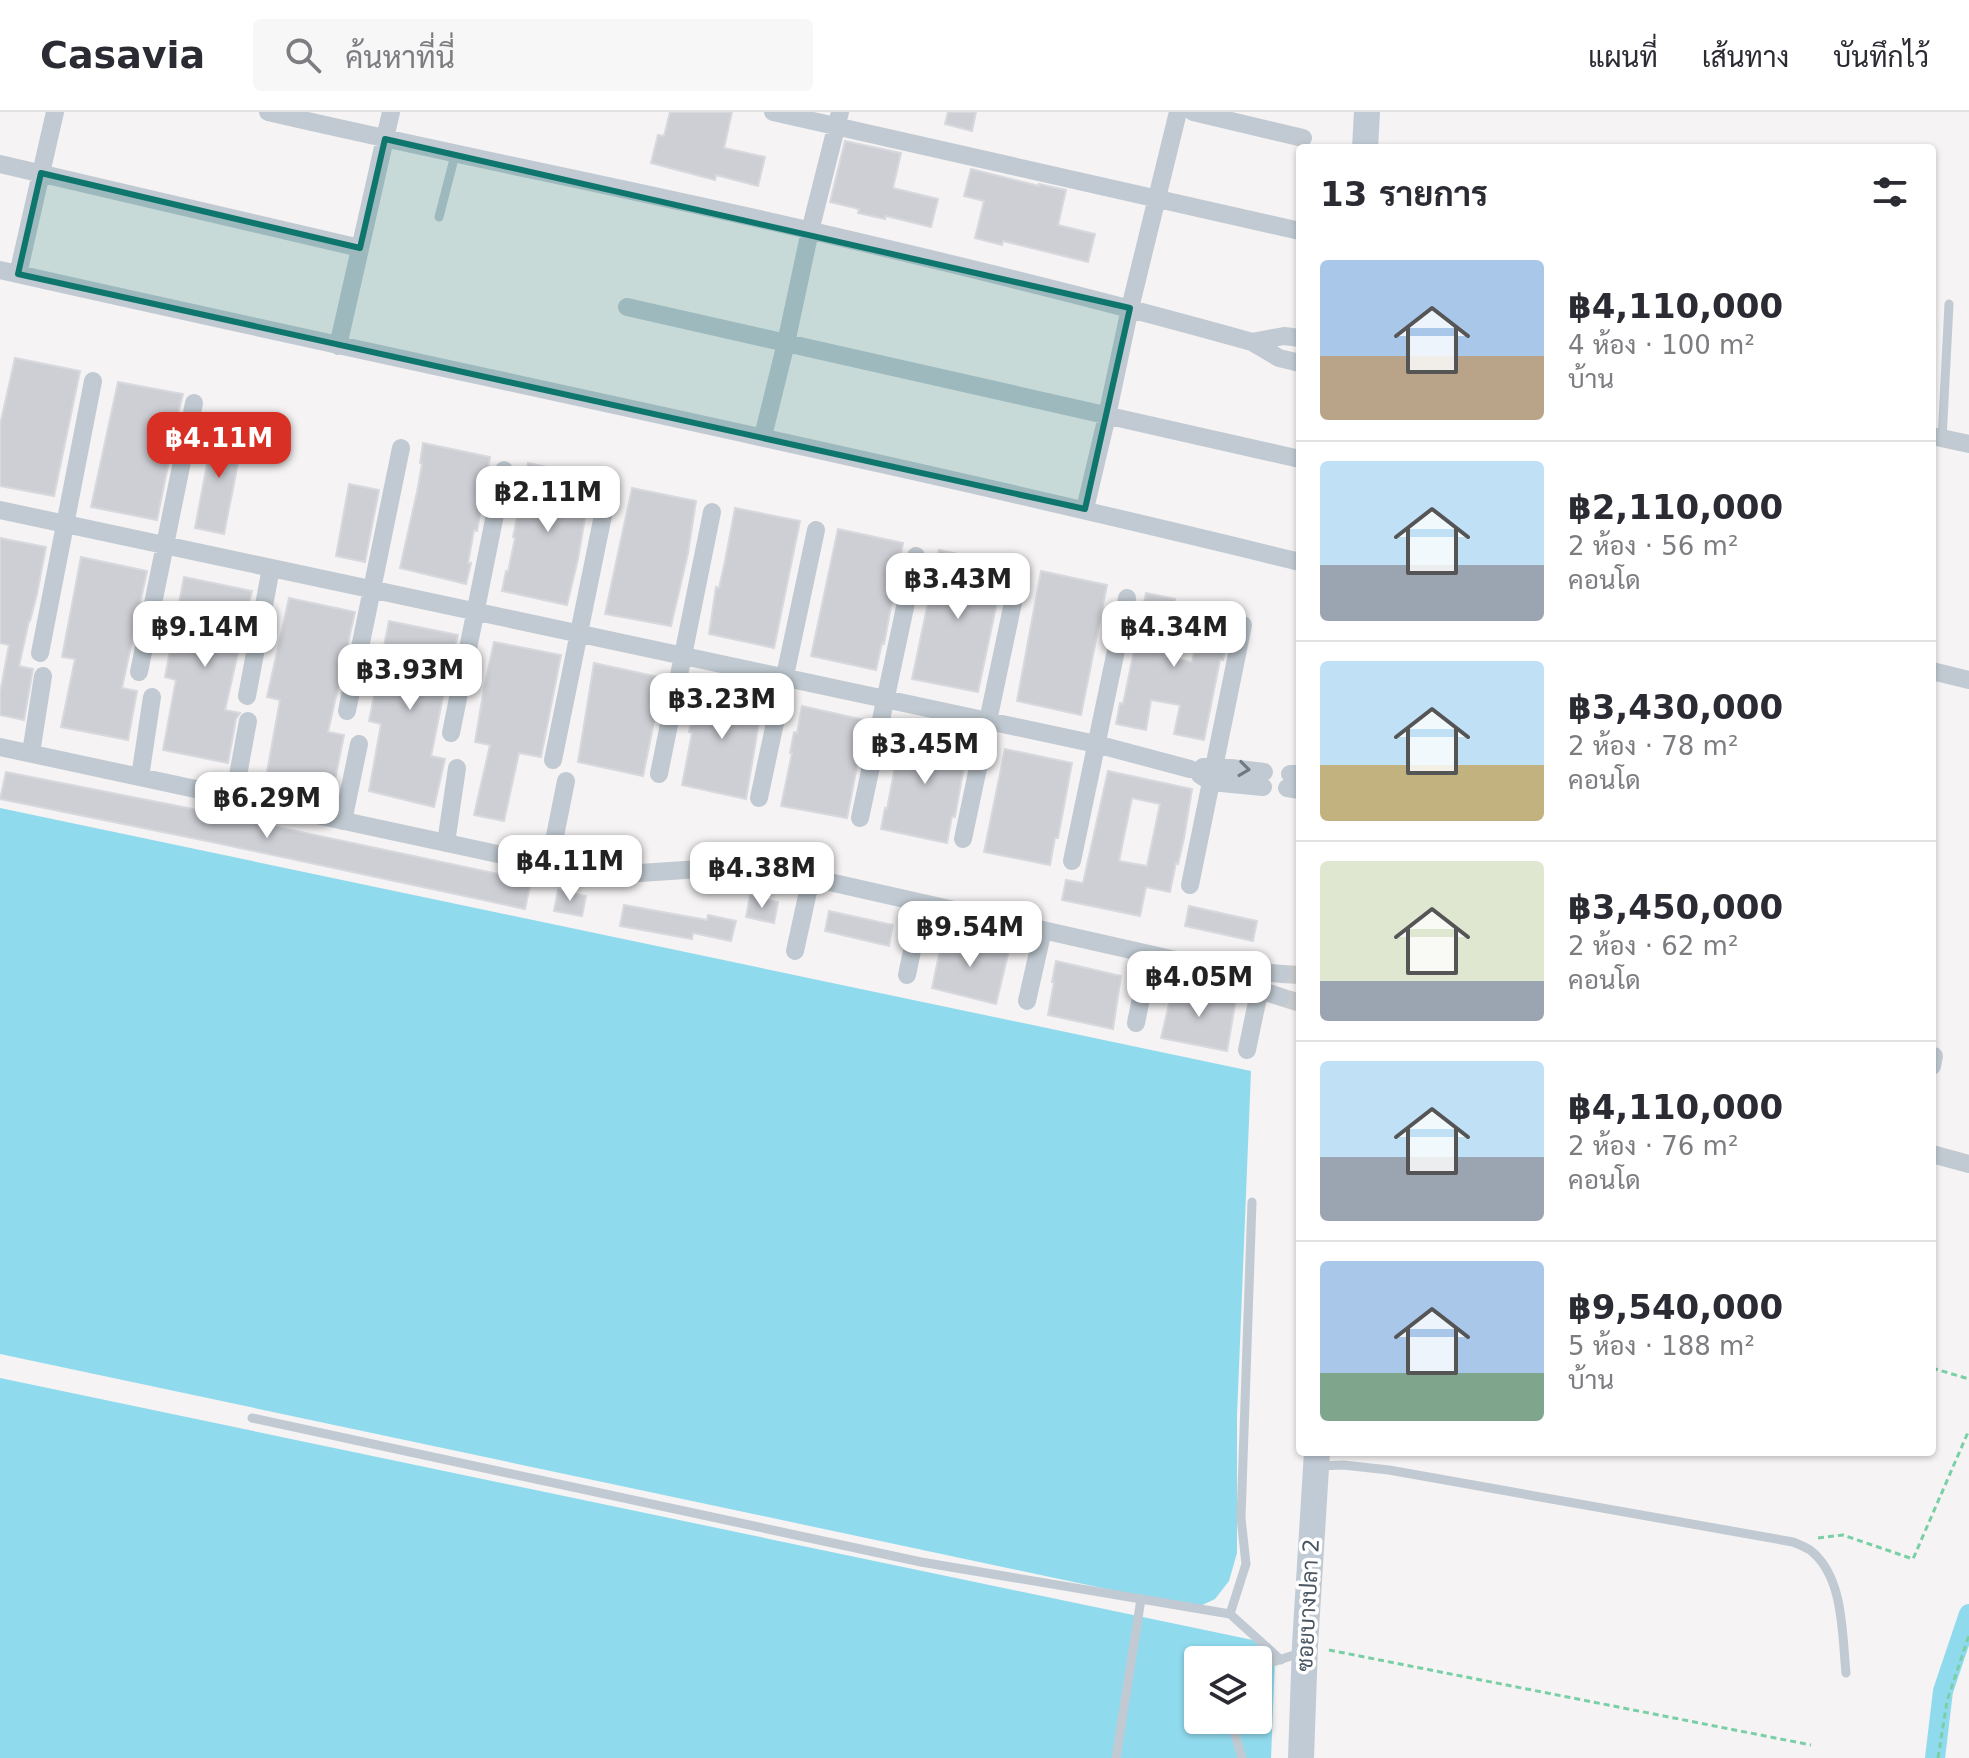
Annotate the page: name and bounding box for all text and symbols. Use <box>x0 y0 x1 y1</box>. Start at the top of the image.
search box <box>253 19 813 91</box>
text: Casavia <box>40 33 205 77</box>
icon: search <box>281 33 325 77</box>
text: ค้นหาที่นี่ <box>345 40 455 75</box>
text: แผนที่ <box>1588 41 1658 74</box>
text: เส้นทาง <box>1702 41 1789 74</box>
text: บันทึกไว้ <box>1833 41 1929 74</box>
icon: filters <box>1868 170 1912 214</box>
text: 13 รายการ <box>1320 174 1488 214</box>
text: ฿4,110,000 <box>1568 286 1783 326</box>
icon: home <box>1384 292 1480 388</box>
text: 4 ห้อง · 100 m² <box>1568 330 1755 360</box>
text: บ้าน <box>1568 364 1614 394</box>
pin: ฿4.11M <box>154 412 284 480</box>
text: ฿4.11M <box>165 423 273 453</box>
pin: ฿2.11M <box>483 466 613 534</box>
text: ฿2.11M <box>494 477 602 507</box>
text: ฿2,110,000 <box>1568 487 1783 527</box>
icon: home <box>1384 493 1480 589</box>
text: 2 ห้อง · 56 m² <box>1568 531 1738 561</box>
pin: ฿3.43M <box>893 553 1023 621</box>
text: ฿3.43M <box>904 564 1012 594</box>
text: คอนโด <box>1568 565 1641 595</box>
pin: ฿9.14M <box>140 601 270 669</box>
pin: ฿4.34M <box>1109 601 1239 669</box>
text: ฿9.14M <box>151 612 259 642</box>
text: ฿4.34M <box>1120 612 1228 642</box>
pin: ฿3.93M <box>345 644 475 712</box>
text: ฿3.93M <box>356 655 464 685</box>
pin: ฿3.23M <box>657 673 787 741</box>
text: ฿3.23M <box>668 684 776 714</box>
text: ฿3,430,000 <box>1568 687 1783 727</box>
icon: home <box>1384 693 1480 789</box>
pin: ฿3.45M <box>860 718 990 786</box>
text: ฿3.45M <box>871 729 979 759</box>
text: 2 ห้อง · 78 m² <box>1568 731 1738 761</box>
one-way arrow <box>1238 761 1251 778</box>
text: คอนโด <box>1568 765 1641 795</box>
pin: ฿6.29M <box>202 772 332 840</box>
text: ฿6.29M <box>213 783 321 813</box>
pin: ฿4.11M <box>505 835 635 903</box>
pin: ฿4.38M <box>697 842 827 910</box>
text: ฿4.11M <box>516 846 624 876</box>
text: ฿4.38M <box>708 853 816 883</box>
text: ฿3,450,000 <box>1568 887 1783 927</box>
icon: home <box>1384 893 1480 989</box>
pin: ฿9.54M <box>905 901 1035 969</box>
text: ฿9.54M <box>916 912 1024 942</box>
text: 2 ห้อง · 62 m² <box>1568 931 1738 961</box>
pin: ฿4.05M <box>1134 951 1264 1019</box>
text: ฿4.05M <box>1145 962 1253 992</box>
text: คอนโด <box>1568 965 1641 995</box>
text: ฿4,110,000 <box>1568 1087 1783 1127</box>
icon: home <box>1384 1093 1480 1189</box>
text: 2 ห้อง · 76 m² <box>1568 1131 1738 1161</box>
text: คอนโด <box>1568 1165 1641 1195</box>
text: ฿9,540,000 <box>1568 1287 1783 1327</box>
icon: home <box>1384 1293 1480 1389</box>
text: 5 ห้อง · 188 m² <box>1568 1331 1755 1361</box>
text: บ้าน <box>1568 1365 1614 1395</box>
street label: ซอยบางปลา 2 <box>1292 1538 1324 1672</box>
map controls <box>1184 1646 1272 1734</box>
button: layers <box>1184 1646 1272 1734</box>

